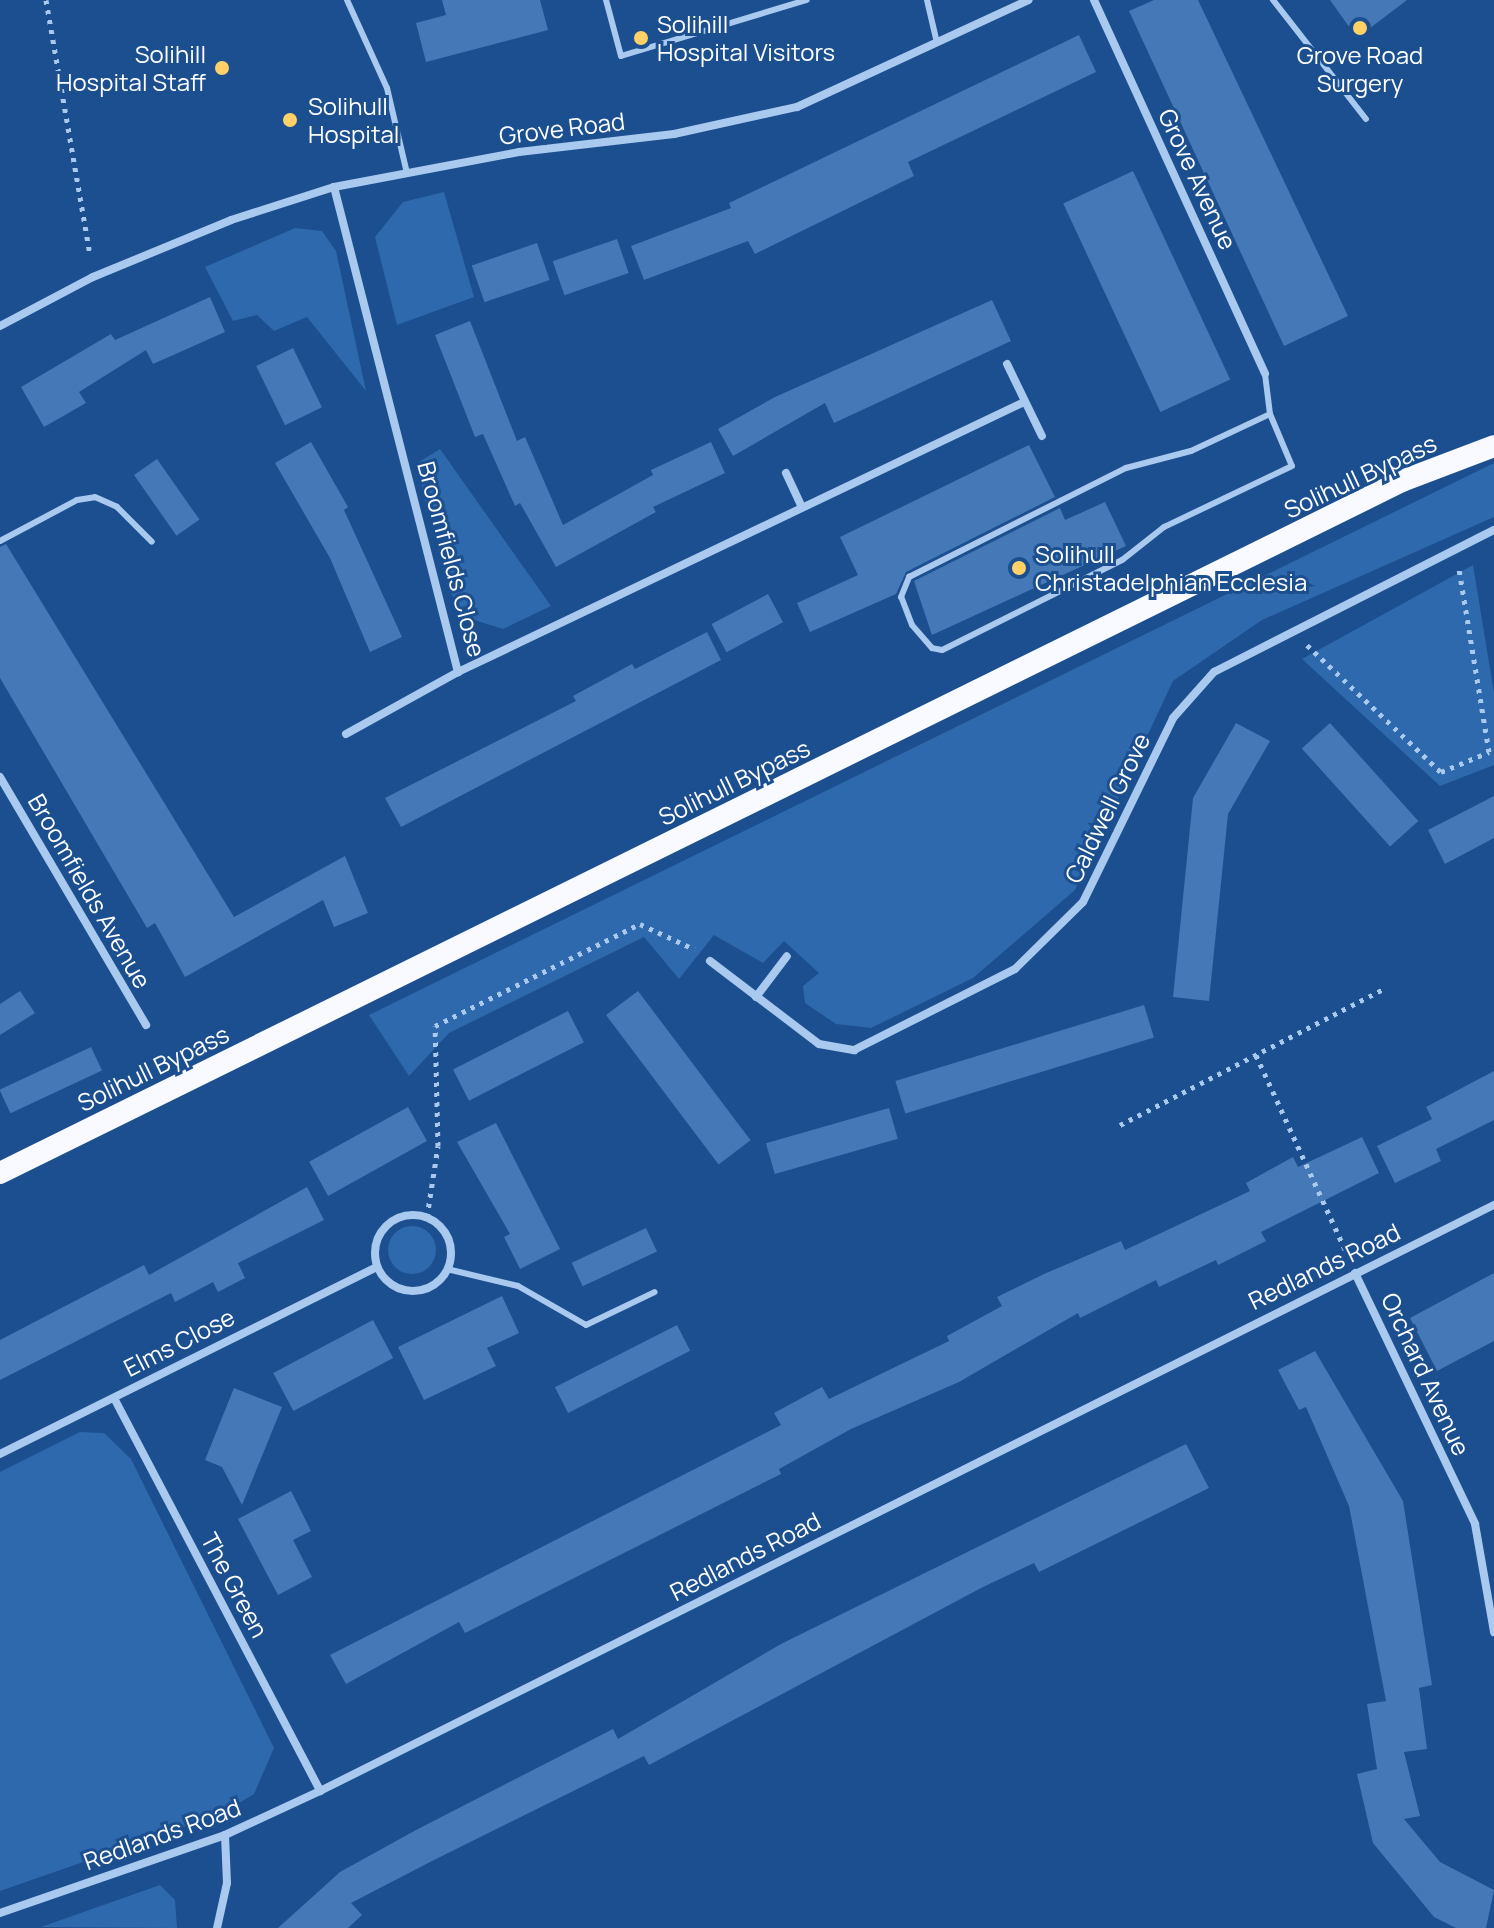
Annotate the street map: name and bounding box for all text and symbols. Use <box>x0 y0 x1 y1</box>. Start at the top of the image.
place label: Solihill Hospital Visitors <box>657 10 835 66</box>
marker: Grove Road Surgery <box>1351 19 1369 37</box>
marker: Solihill Hospital Visitors <box>632 29 650 47</box>
place label: Solihill Hospital Staff <box>56 40 206 96</box>
place label: Grove Road Surgery <box>1297 41 1423 97</box>
marker: Solihill Hospital Staff <box>213 59 231 77</box>
place label: Solihull Hospital <box>308 92 399 148</box>
street label: Grove Avenue <box>1153 104 1243 254</box>
street label: Grove Road <box>497 106 627 150</box>
marker: Solihull Hospital <box>279 109 301 131</box>
street label: Solihull Bypass <box>1279 428 1441 524</box>
street label: Broomfields Close <box>412 458 492 660</box>
place label: Solihull Christadelphian Ecclesia <box>1035 540 1307 596</box>
marker: Solihull Christadelphian Ecclesia <box>1010 559 1028 577</box>
street label: Caldwell Grove <box>1058 728 1156 888</box>
street label: Solihull Bypass <box>654 733 814 831</box>
street label: Broomfields Avenue <box>23 789 157 993</box>
street label: Solihull Bypass <box>73 1019 233 1117</box>
street label: Redlands Road <box>1244 1217 1404 1315</box>
street label: Orchard Avenue <box>1376 1288 1476 1460</box>
street label: Elms Close <box>119 1302 239 1382</box>
street label: Redlands Road <box>665 1506 825 1606</box>
street label: The Green <box>195 1528 275 1642</box>
street label: Redlands Road <box>80 1792 244 1876</box>

